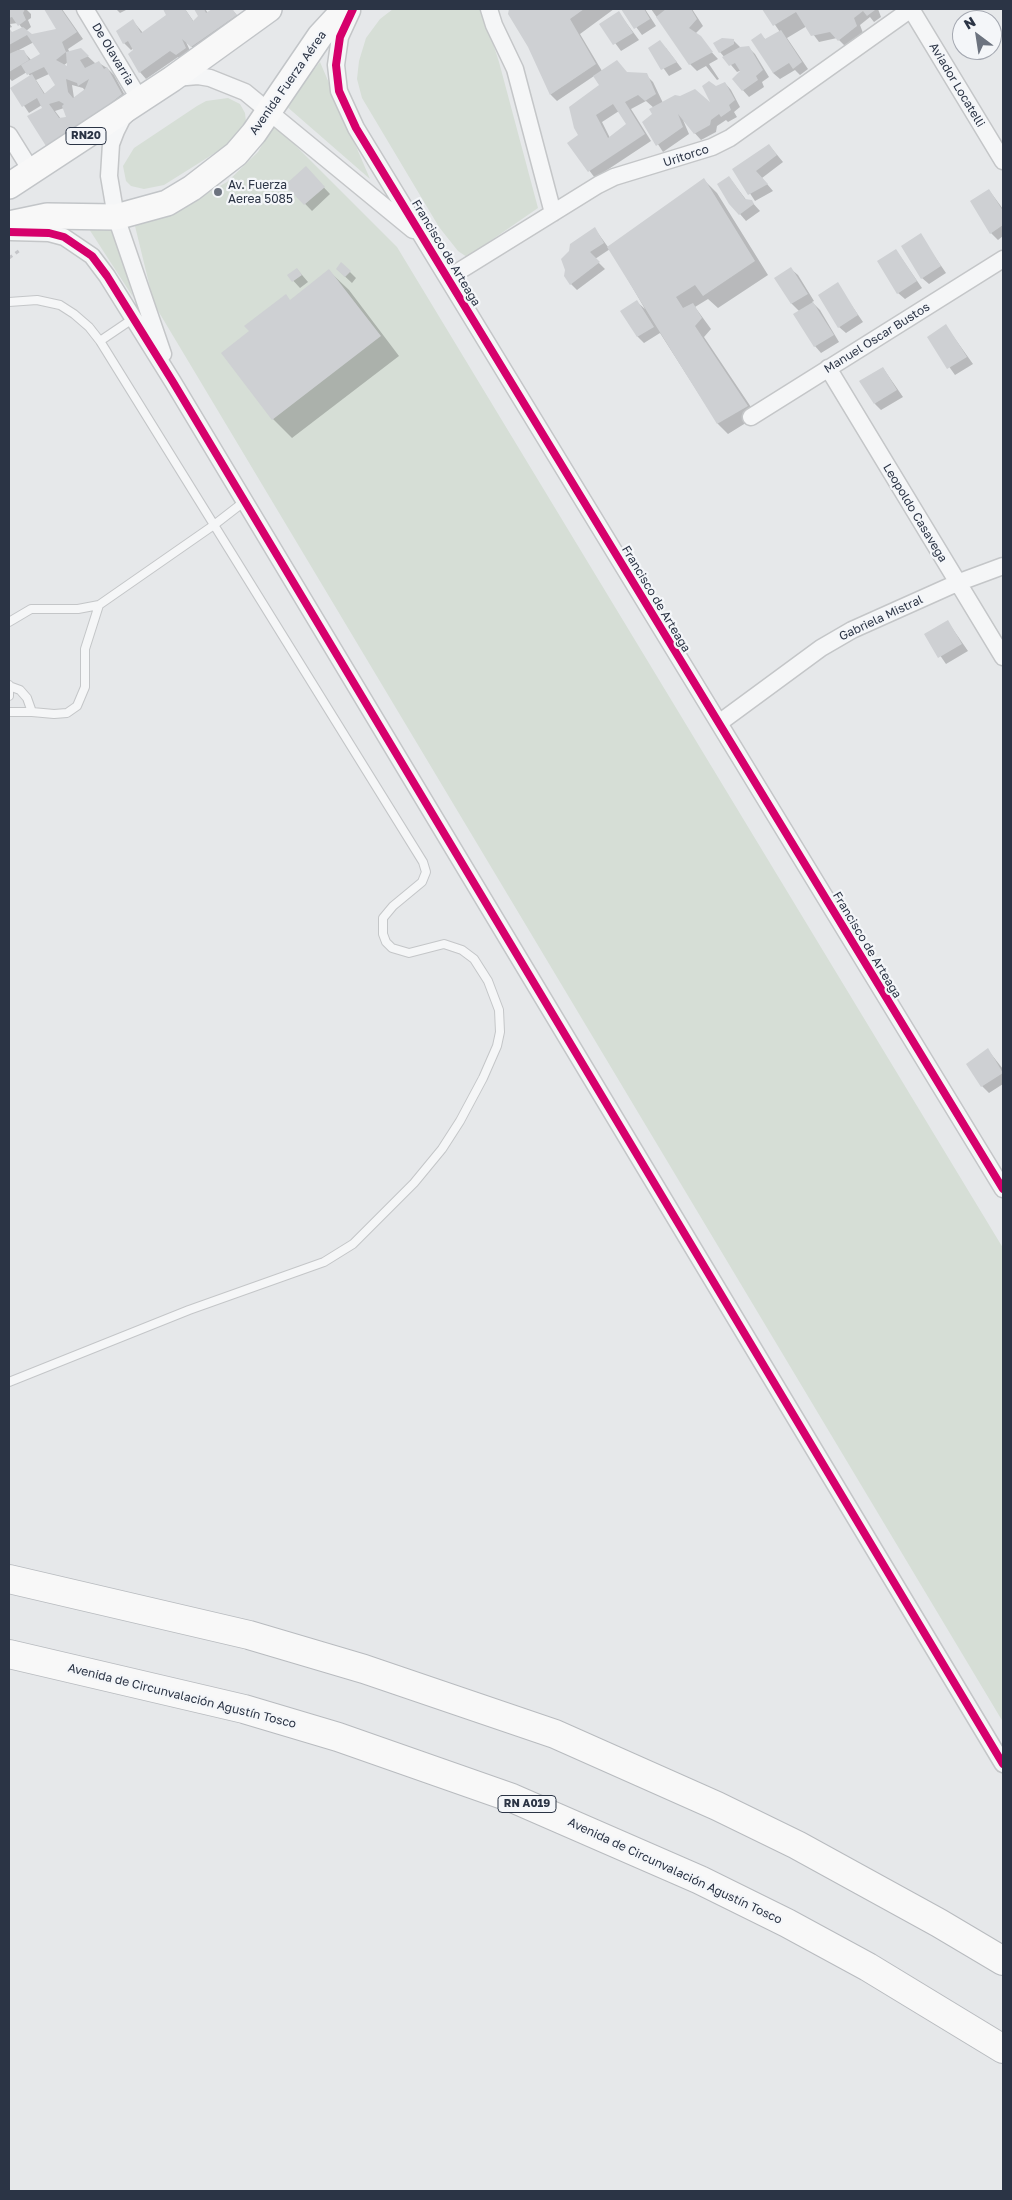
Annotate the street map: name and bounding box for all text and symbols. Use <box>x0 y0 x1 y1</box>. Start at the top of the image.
north arrow <box>952 10 1002 60</box>
text: N <box>961 13 978 33</box>
street label: De Olavarria <box>89 20 137 88</box>
street label: Avenida Fuerza Aérea <box>247 28 329 138</box>
street label: Aviador Locatelli <box>926 40 988 130</box>
road number: RN20 <box>66 128 106 144</box>
street label: Uritorco <box>661 142 711 170</box>
place label: Av. Fuerza Aerea 5085 <box>228 178 293 206</box>
marker: Av. Fuerza Aerea 5085 <box>212 186 224 198</box>
street label: Francisco de Arteaga <box>408 197 484 309</box>
street label: Manuel Oscar Bustos <box>822 300 932 376</box>
street label: Leopoldo Casavega <box>880 461 950 565</box>
street label: Francisco de Arteaga <box>618 543 694 655</box>
street label: Gabriela Mistral <box>837 592 925 644</box>
street label: Francisco de Arteaga <box>829 889 905 1001</box>
street label: Avenida de Circunvalación Agustín Tosco <box>66 1661 298 1731</box>
road number: RN A019 <box>498 1796 556 1812</box>
street label: Avenida de Circunvalación Agustín Tosco <box>566 1815 784 1927</box>

